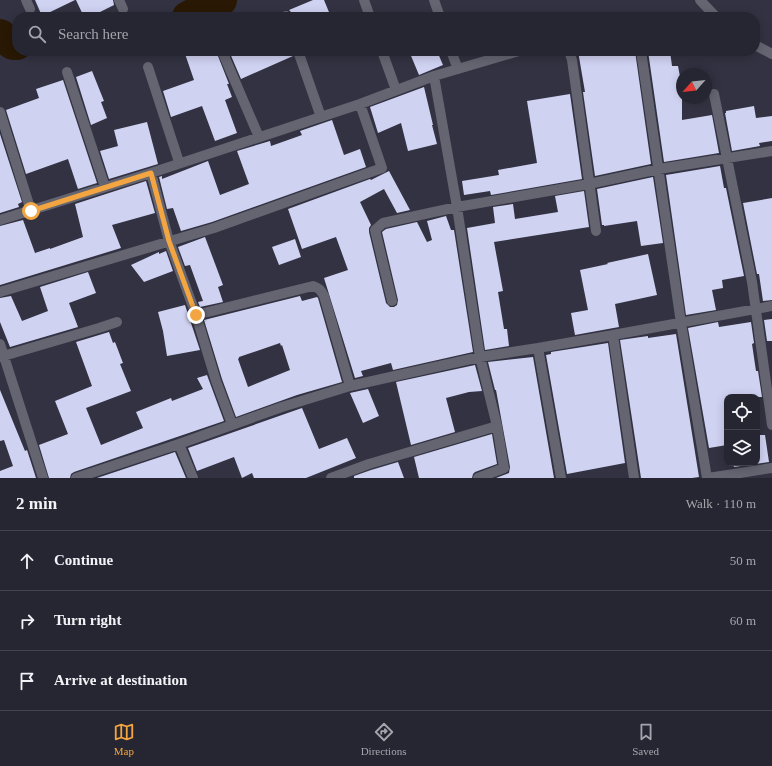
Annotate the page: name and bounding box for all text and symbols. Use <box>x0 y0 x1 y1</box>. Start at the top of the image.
search box <box>12 12 760 56</box>
icon: search <box>26 23 48 45</box>
text: Search here <box>58 26 128 42</box>
north arrow <box>676 68 712 104</box>
route start <box>22 202 40 220</box>
route end <box>187 306 205 324</box>
map controls <box>724 394 760 466</box>
button: locate <box>724 394 760 430</box>
button: layers <box>724 430 760 466</box>
text: 2 min <box>16 494 57 513</box>
text: Walk · 110 m <box>686 496 756 511</box>
icon: ahead <box>16 550 38 572</box>
text: Continue <box>54 552 113 568</box>
text: 50 m <box>730 553 756 568</box>
icon: right <box>16 610 38 632</box>
text: Turn right <box>54 612 121 628</box>
text: 60 m <box>730 613 756 628</box>
icon: arrive <box>16 670 38 692</box>
text: Arrive at destination <box>54 672 187 688</box>
tab: Map <box>113 721 135 757</box>
tab: Directions <box>361 721 406 757</box>
tab: Saved <box>632 721 659 757</box>

